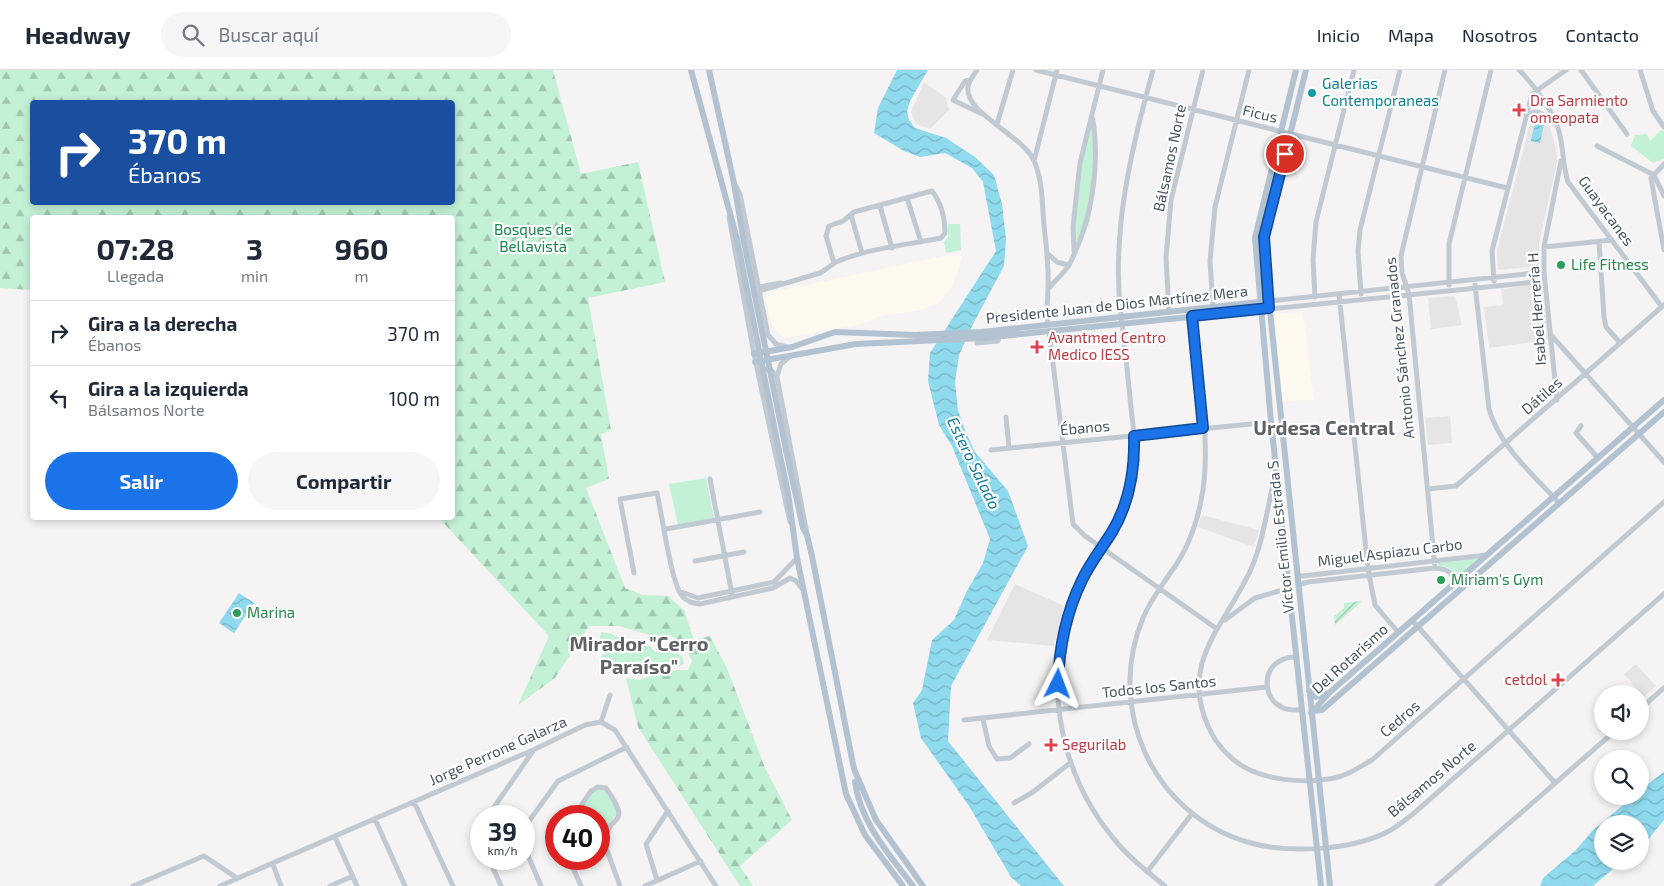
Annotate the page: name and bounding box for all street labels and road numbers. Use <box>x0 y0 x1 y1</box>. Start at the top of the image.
street label: Ficus <box>1241 100 1279 126</box>
street label: Bálsamos Norte <box>1149 102 1189 213</box>
street label: Guayacanes <box>1575 172 1638 249</box>
street label: Isabel Herrería H <box>1523 252 1549 366</box>
street label: Antonio Sánchez Granados <box>1381 256 1417 440</box>
street label: Presidente Juan de Dios Martínez Mera <box>985 281 1249 327</box>
street label: Dátiles <box>1517 373 1565 418</box>
street label: Ébanos <box>1059 416 1111 438</box>
street label: Víctor Emilio Estrada S <box>1263 460 1297 614</box>
street label: Miguel Aspiazu Carbo <box>1316 534 1463 570</box>
street label: Del Rotarismo <box>1308 619 1391 697</box>
street label: Todos los Santos <box>1101 671 1217 701</box>
street label: Cedros <box>1376 696 1423 741</box>
street label: Jorge Perrone Galarza <box>426 712 569 789</box>
street label: Bálsamos Norte <box>1384 736 1479 820</box>

